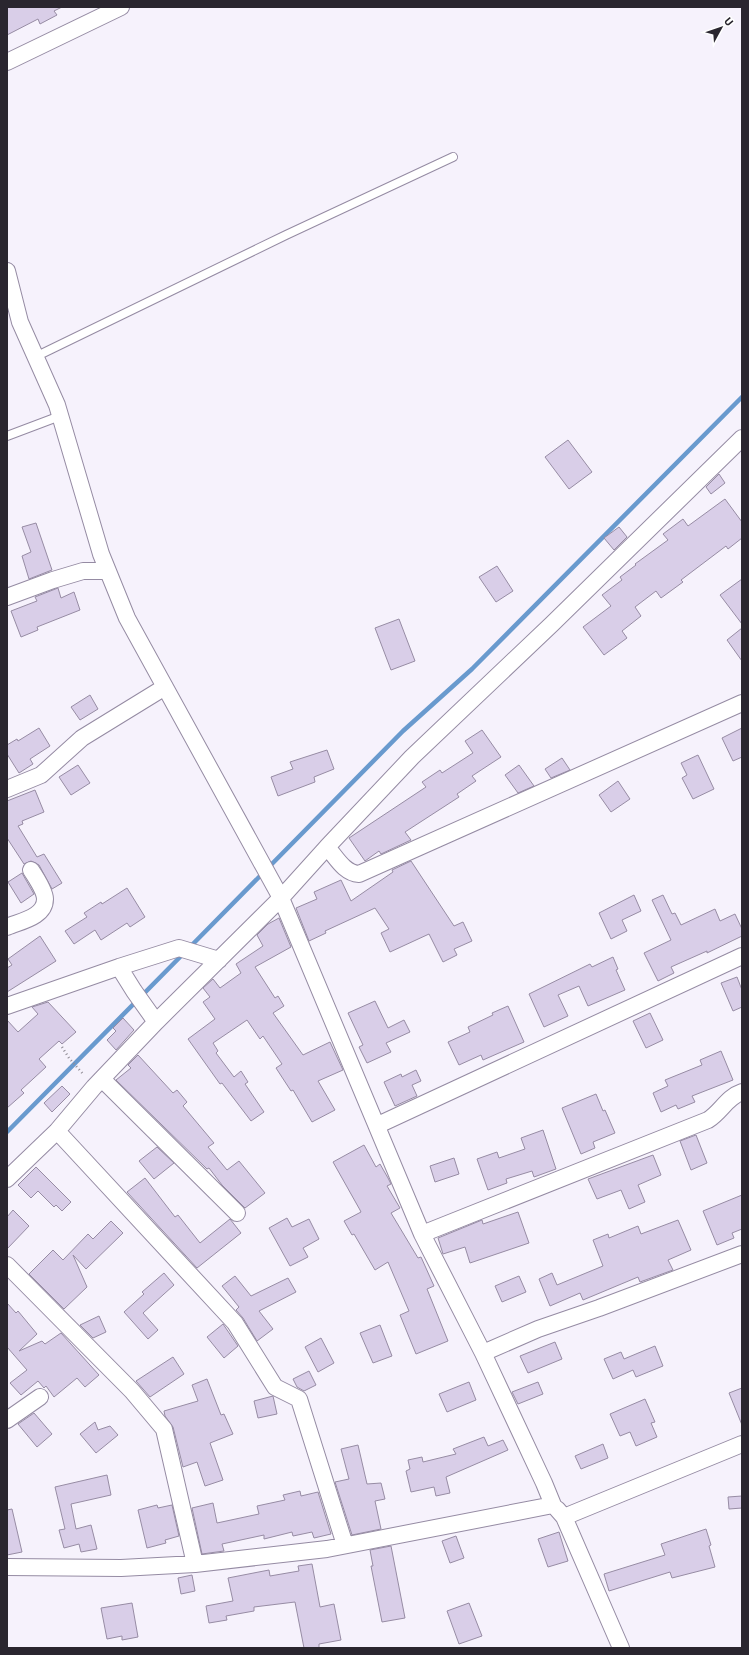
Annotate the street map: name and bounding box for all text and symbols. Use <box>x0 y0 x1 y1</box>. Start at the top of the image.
north arrow <box>701 8 741 48</box>
text: U <box>722 14 736 28</box>

